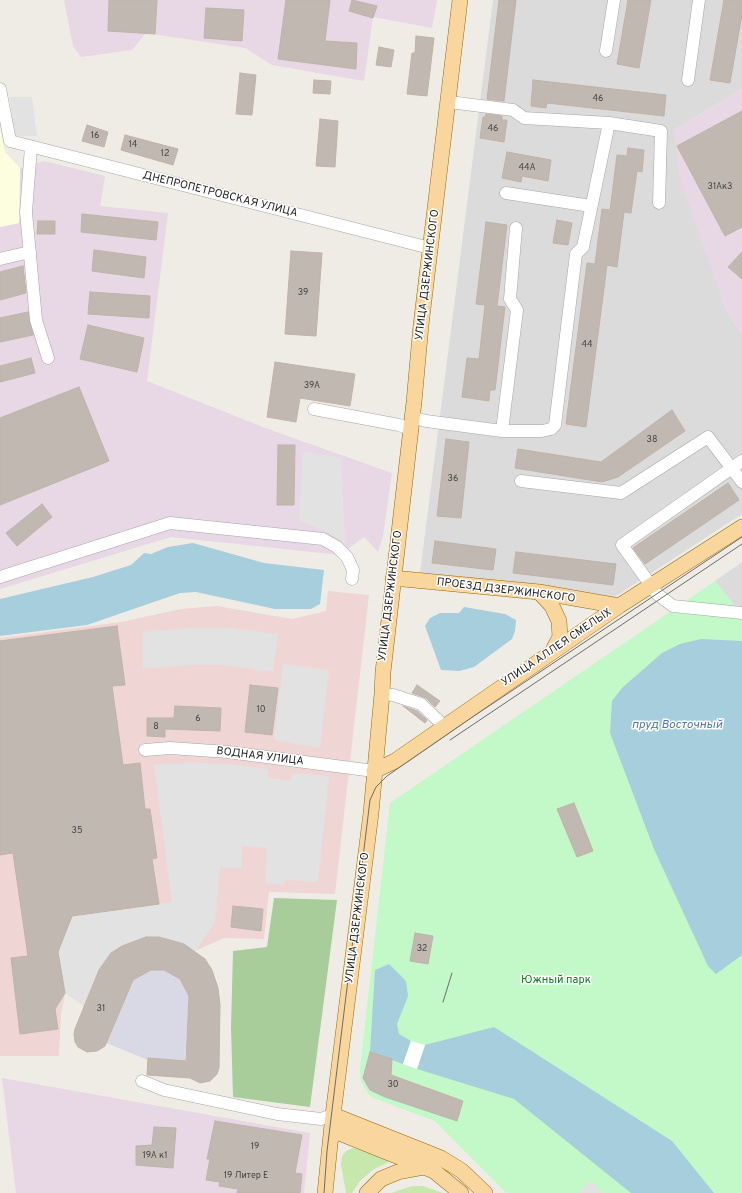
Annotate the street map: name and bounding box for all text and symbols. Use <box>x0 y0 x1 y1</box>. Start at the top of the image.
house number: 46 <box>593 94 603 104</box>
house number: 46 <box>488 124 498 134</box>
house number: 16 <box>91 131 99 141</box>
house number: 14 <box>129 140 137 150</box>
house number: 12 <box>161 149 169 159</box>
house number: 44А <box>518 163 536 173</box>
street label: ДНЕПРОПЕТРОВСКАЯ УЛИЦА <box>141 169 299 221</box>
house number: 31Ак3 <box>708 182 732 192</box>
street label: УЛИЦА ДЗЕРЖИНСКОГО <box>413 209 443 341</box>
house number: 39 <box>298 288 308 298</box>
house number: 44 <box>581 340 593 350</box>
house number: 39А <box>304 381 320 391</box>
house number: 38 <box>647 435 657 445</box>
house number: 36 <box>448 474 458 484</box>
street label: УЛИЦА ДЗЕРЖИНСКОГО <box>376 530 406 662</box>
street label: ПРОЕЗД ДЗЕРЖИНСКОГО <box>436 576 576 606</box>
street label: УЛИЦА АЛЛЕЯ СМЕЛЫХ <box>499 606 615 690</box>
house number: 10 <box>256 705 266 715</box>
house number: 6 <box>195 714 201 724</box>
water label: пруд Восточный <box>632 719 722 733</box>
house number: 8 <box>153 722 159 732</box>
street label: ВОДНАЯ УЛИЦА <box>215 745 305 769</box>
house number: 35 <box>71 826 83 836</box>
street label: УЛИЦА ДЗЕРЖИНСКОГО <box>343 852 373 984</box>
house number: 32 <box>417 944 427 954</box>
park label: Южный парк <box>521 974 591 988</box>
house number: 31 <box>97 1004 105 1014</box>
house number: 30 <box>387 1080 399 1090</box>
house number: 19 <box>251 1142 259 1152</box>
house number: 19А к1 <box>142 1151 168 1161</box>
house number: 19 Литер Е <box>224 1171 268 1181</box>

